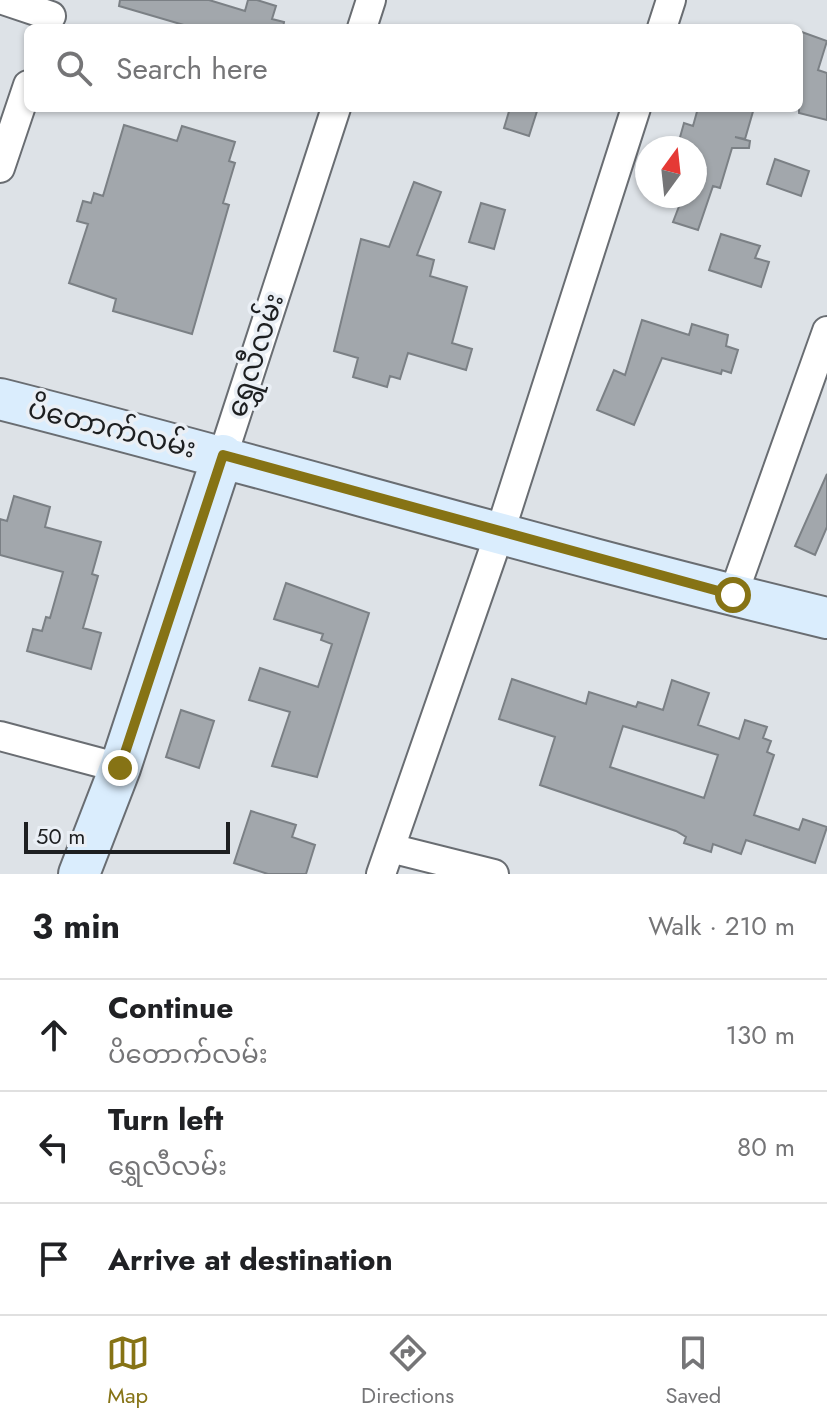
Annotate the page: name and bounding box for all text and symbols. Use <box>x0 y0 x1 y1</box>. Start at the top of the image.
search box <box>24 24 803 112</box>
icon: search <box>52 46 96 90</box>
text: Search here <box>116 47 268 90</box>
north arrow <box>635 136 707 208</box>
street label: ရွှေလီလမ်း <box>216 288 296 423</box>
street label: ပိတောက်လမ်း <box>24 387 200 469</box>
route start <box>715 577 751 613</box>
route end <box>102 750 138 786</box>
scale bar <box>24 818 230 854</box>
text: 50 m <box>36 820 85 852</box>
text: 3 min <box>32 902 120 951</box>
text: Walk · 210 m <box>648 907 795 945</box>
text: Continue <box>108 986 234 1029</box>
icon: ahead <box>32 1013 76 1057</box>
text: 130 m <box>725 1016 795 1054</box>
text: ပိတောက်လမ်း <box>108 1035 268 1073</box>
text: Turn left <box>108 1098 223 1141</box>
icon: left <box>32 1125 76 1169</box>
text: 80 m <box>737 1128 795 1166</box>
text: ရွှေလီလမ်း <box>108 1147 227 1185</box>
icon: arrive <box>32 1237 76 1281</box>
text: Arrive at destination <box>108 1238 393 1281</box>
tab: Map <box>106 1331 150 1411</box>
tab: Directions <box>361 1331 454 1411</box>
tab: Saved <box>666 1331 721 1411</box>

